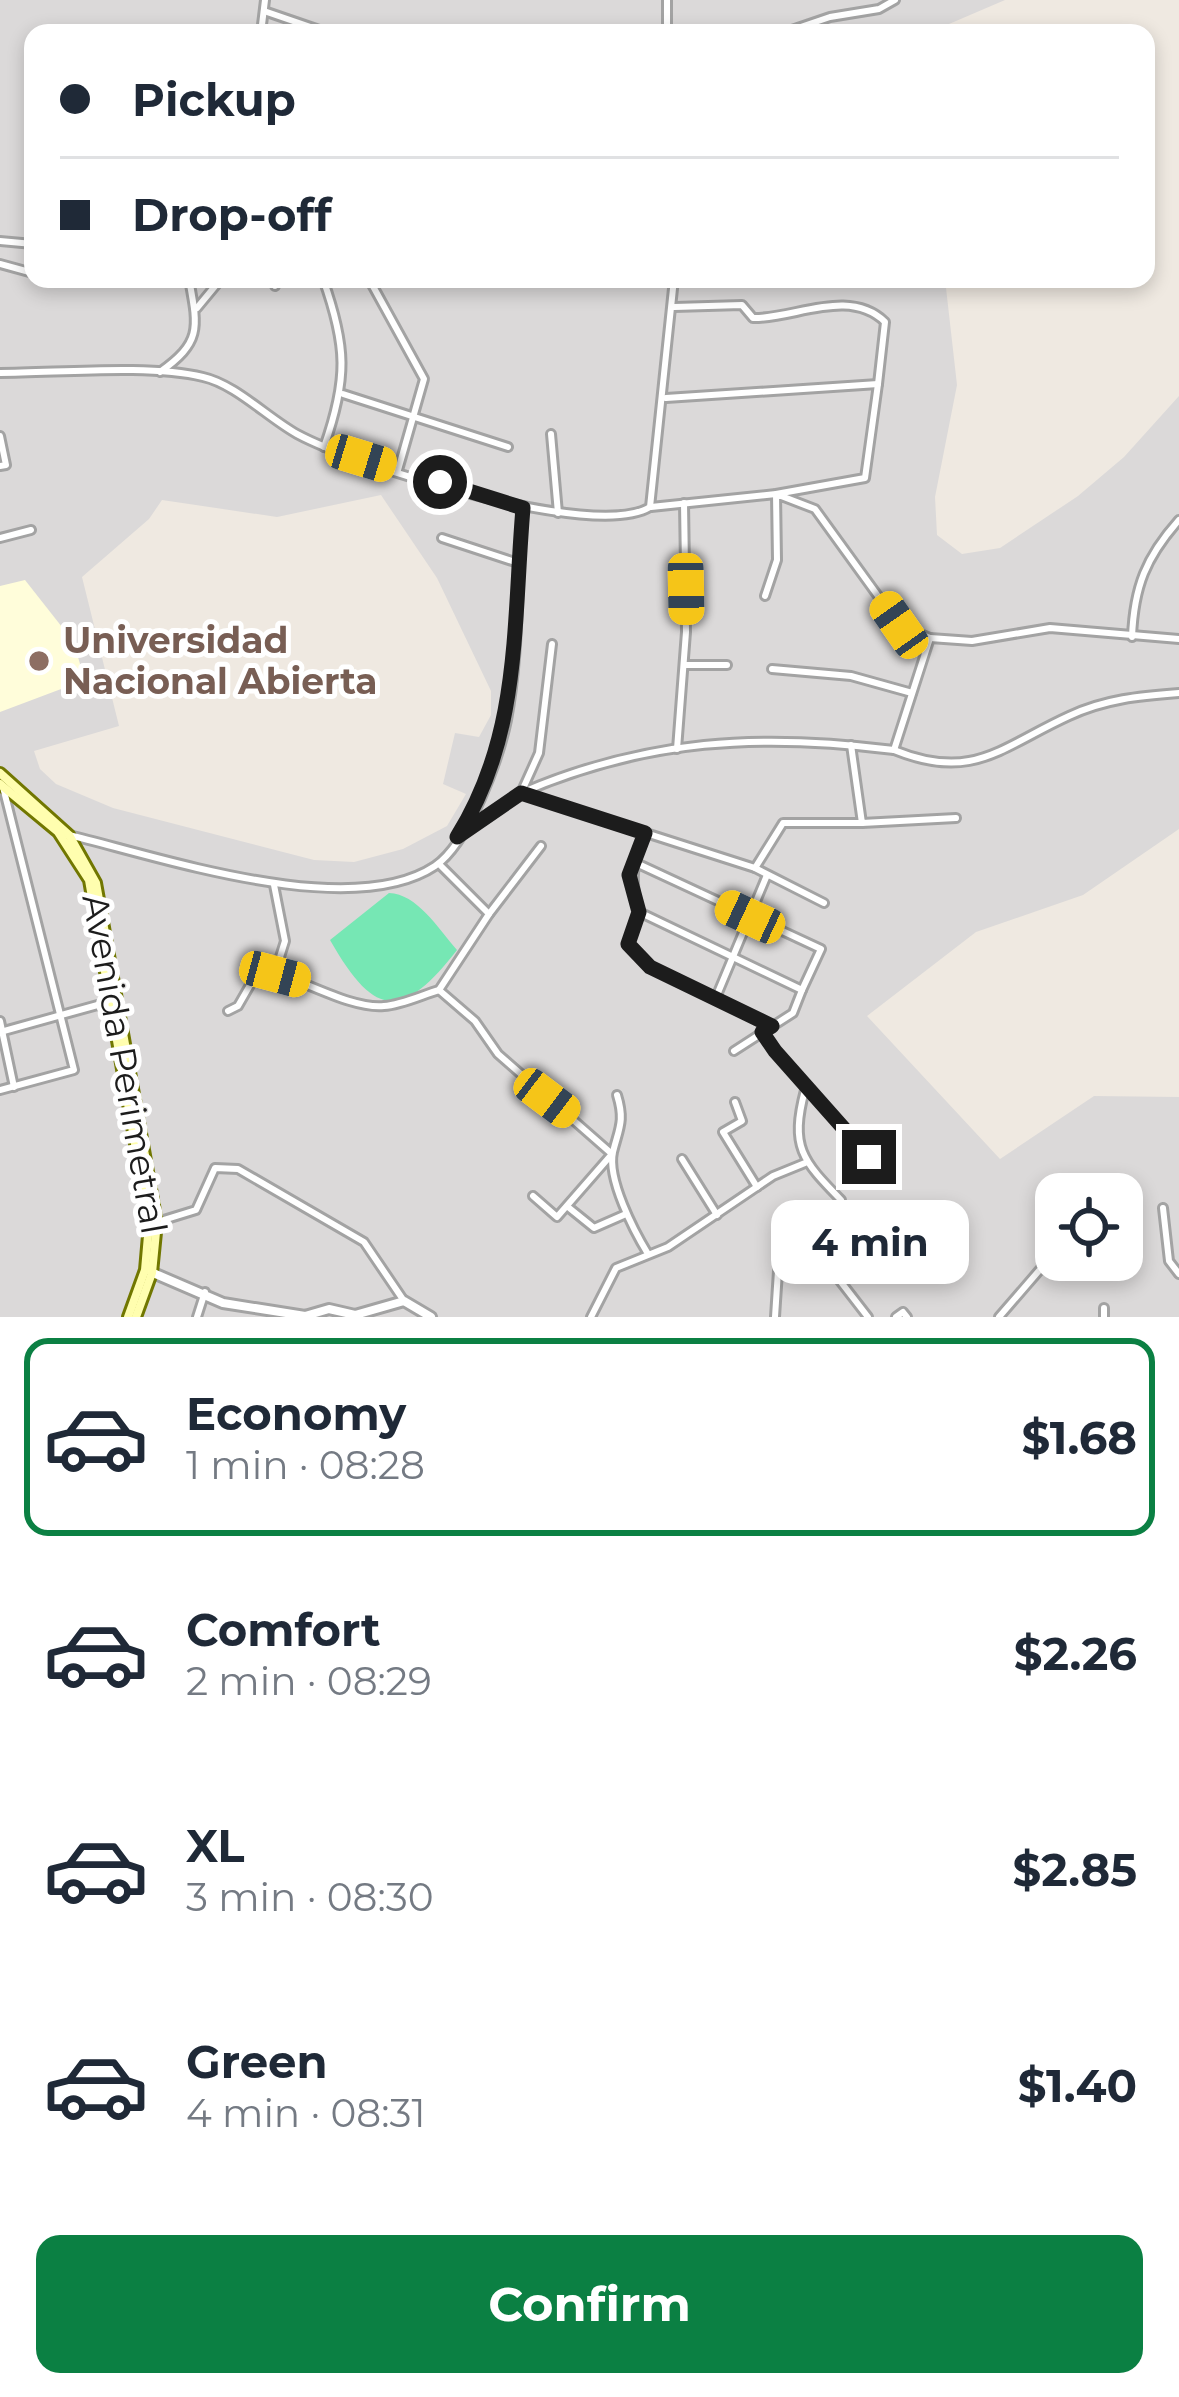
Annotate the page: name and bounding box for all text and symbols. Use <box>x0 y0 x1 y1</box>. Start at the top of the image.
text: Pickup <box>132 72 296 127</box>
text: Drop-off <box>132 187 332 242</box>
car <box>321 430 401 486</box>
route start <box>413 455 467 509</box>
car <box>667 553 705 625</box>
car <box>864 585 934 665</box>
place label: Universidad Nacional Abierta <box>63 618 377 703</box>
marker: Universidad Nacional Abierta <box>26 648 52 674</box>
car <box>710 885 790 949</box>
street label: Avenida Perimetral <box>73 891 177 1237</box>
car <box>236 947 314 1001</box>
car <box>507 1062 587 1134</box>
route end <box>842 1130 896 1184</box>
map controls <box>1035 1173 1143 1281</box>
button: locate <box>1035 1173 1143 1281</box>
callout: 4 min <box>770 1199 968 1283</box>
text: 4 min <box>811 1218 929 1266</box>
icon: car <box>42 1383 150 1491</box>
text: Economy <box>186 1386 406 1441</box>
text: $1.68 <box>1022 1410 1137 1465</box>
text: 1 min · 08:28 <box>186 1441 425 1489</box>
icon: car <box>42 1599 150 1707</box>
text: Comfort <box>186 1602 381 1657</box>
text: $2.26 <box>1014 1626 1137 1681</box>
text: 2 min · 08:29 <box>186 1657 432 1705</box>
icon: car <box>42 1815 150 1923</box>
text: XL <box>186 1818 244 1873</box>
text: $2.85 <box>1013 1842 1137 1897</box>
text: 3 min · 08:30 <box>186 1873 434 1921</box>
icon: car <box>42 2031 150 2139</box>
text: Green <box>186 2034 328 2089</box>
text: $1.40 <box>1018 2058 1137 2113</box>
text: 4 min · 08:31 <box>186 2089 426 2137</box>
button: Confirm <box>36 2235 1143 2373</box>

